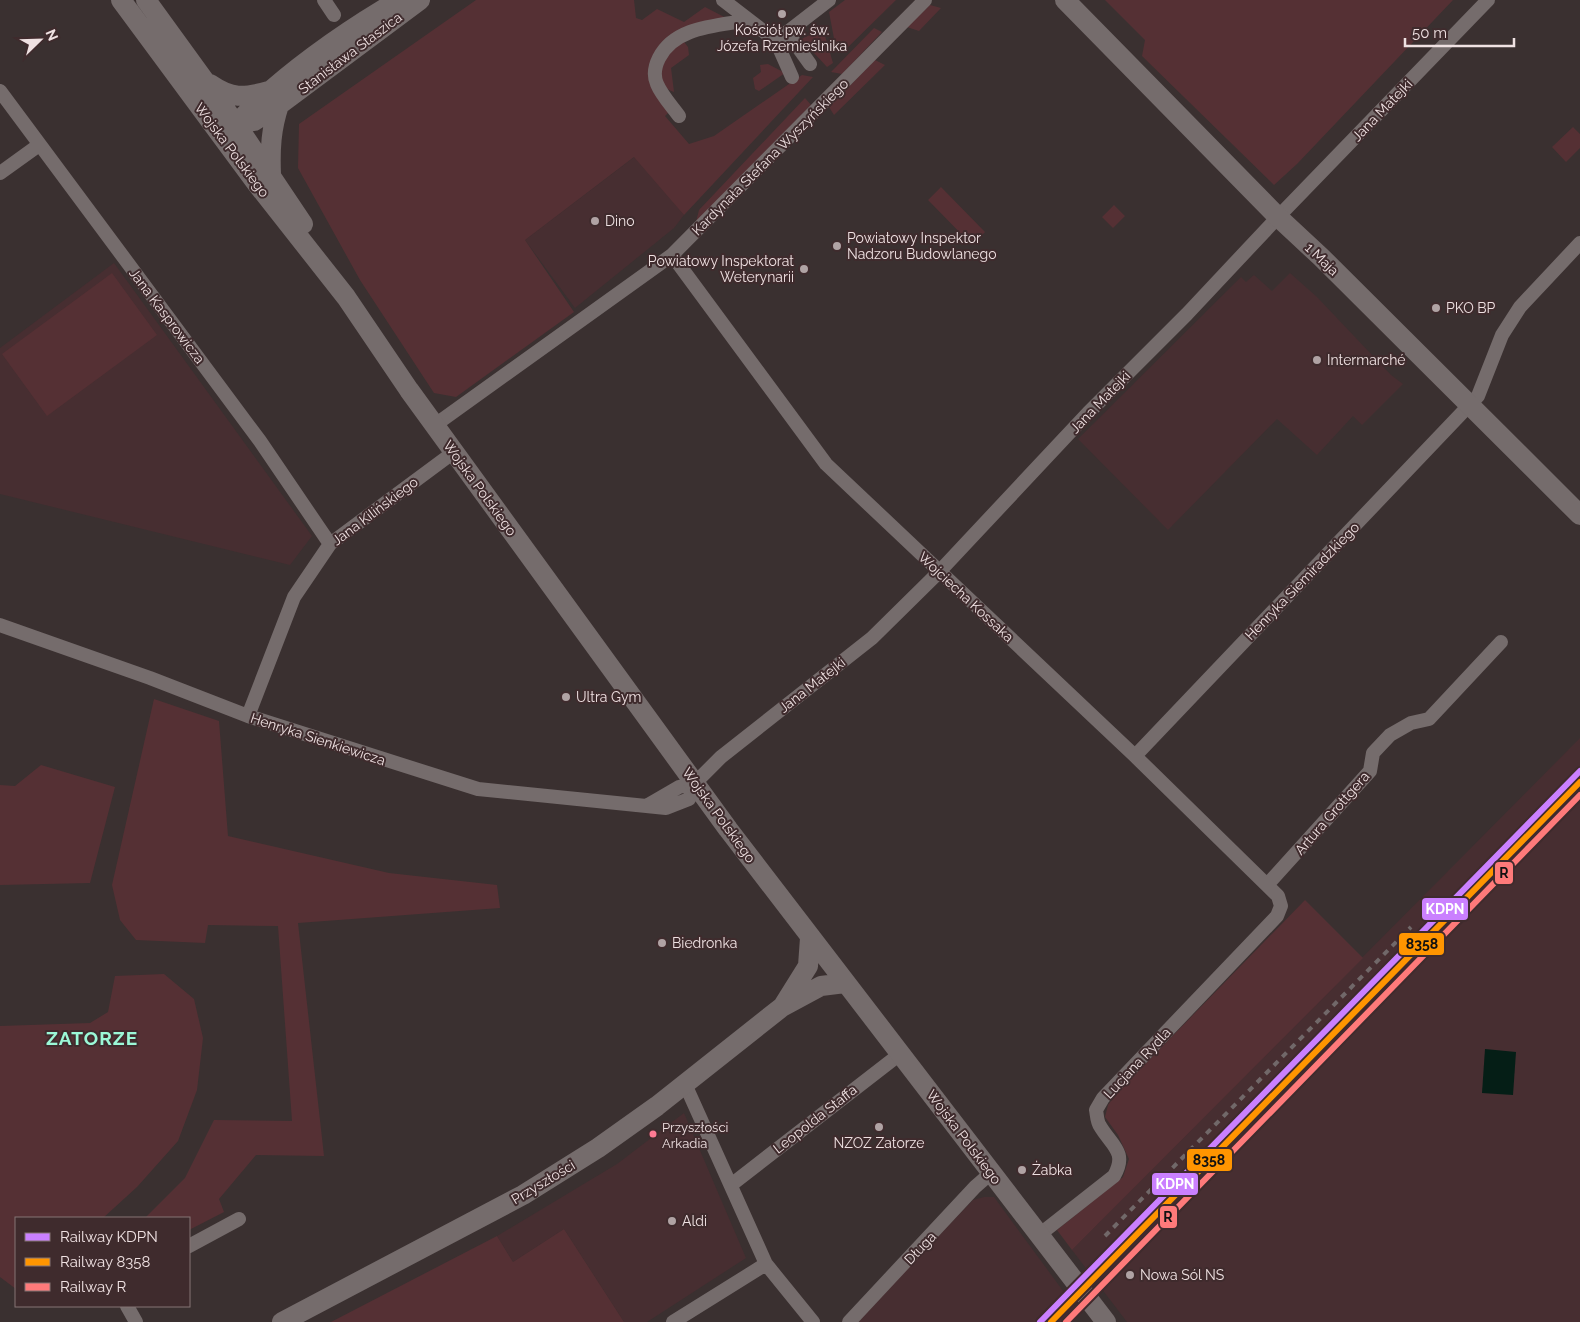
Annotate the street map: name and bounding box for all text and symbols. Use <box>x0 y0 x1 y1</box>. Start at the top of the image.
marker: Kościół pw. św. Józefa Rzemieślnika <box>776 8 788 20</box>
street label: Stanisława Staszica <box>295 9 405 97</box>
north arrow <box>15 15 65 65</box>
scale bar <box>1405 15 1514 47</box>
place label: Kościół pw. św. Józefa Rzemieślnika <box>717 22 847 54</box>
text: 50 m <box>1412 24 1447 42</box>
text: N <box>43 27 61 43</box>
street label: Kardynała Stefana Wyszyńskiego <box>688 75 852 239</box>
street label: Jana Matejki <box>1349 76 1415 144</box>
street label: Wojska Polskiego <box>191 100 273 200</box>
place label: Dino <box>605 213 635 229</box>
marker: Dino <box>589 215 601 227</box>
place label: Powiatowy Inspektor Nadzoru Budowlanego <box>847 230 997 262</box>
street label: 1 Maja <box>1302 239 1342 279</box>
marker: Powiatowy Inspektor Nadzoru Budowlanego <box>831 240 843 252</box>
place label: Powiatowy Inspektorat Weterynarii <box>648 253 794 285</box>
marker: Powiatowy Inspektorat Weterynarii <box>798 263 810 275</box>
street label: Jana Kasprowicza <box>126 265 208 367</box>
place label: PKO BP <box>1446 300 1496 316</box>
marker: PKO BP <box>1430 302 1442 314</box>
place label: Intermarché <box>1327 352 1406 368</box>
marker: Intermarché <box>1311 354 1323 366</box>
street label: Jana Matejki <box>1067 368 1133 436</box>
street label: Wojska Polskiego <box>440 437 520 539</box>
street label: Jana Kilińskiego <box>329 474 421 548</box>
street label: Henryka Siemiradzkiego <box>1242 519 1362 643</box>
street label: Wojciecha Kossaka <box>915 549 1017 645</box>
street label: Jana Matejki <box>776 654 848 716</box>
place label: Ultra Gym <box>576 689 641 705</box>
marker: Ultra Gym <box>560 691 572 703</box>
street label: Henryka Sienkiewicza <box>249 710 387 768</box>
street label: Wojska Polskiego <box>679 764 759 866</box>
street label: Artura Grottgera <box>1291 768 1373 858</box>
line badge: R <box>1494 861 1514 885</box>
text: R <box>1499 865 1509 881</box>
line badge: KDPN <box>1421 897 1469 921</box>
text: KDPN <box>1426 901 1464 917</box>
line badge: 8358 <box>1398 932 1445 956</box>
place label: Biedronka <box>672 935 738 951</box>
text: 8358 <box>1406 936 1438 952</box>
marker: Biedronka <box>656 937 668 949</box>
street label: Lucjana Rydla <box>1100 1024 1174 1102</box>
district label: ZATORZE <box>46 1027 138 1049</box>
street label: Leopolda Staffa <box>770 1081 860 1157</box>
street label: Wojska Polskiego <box>923 1087 1005 1187</box>
place label: Przyszłości Arkadia <box>662 1120 728 1151</box>
marker: NZOZ Zatorze <box>873 1121 885 1133</box>
marker: Przyszłości Arkadia <box>648 1129 658 1139</box>
place label: NZOZ Zatorze <box>833 1135 925 1151</box>
line badge: 8358 <box>1186 1148 1233 1172</box>
text: 8358 <box>1193 1152 1225 1168</box>
street label: Przyszłości <box>508 1157 578 1207</box>
place label: Żabka <box>1032 1160 1072 1178</box>
marker: Żabka <box>1016 1164 1028 1176</box>
line badge: KDPN <box>1151 1172 1199 1196</box>
text: KDPN <box>1156 1176 1194 1192</box>
line badge: R <box>1159 1205 1178 1229</box>
text: R <box>1163 1209 1173 1225</box>
place label: Aldi <box>682 1213 707 1229</box>
marker: Aldi <box>666 1215 678 1227</box>
legend <box>15 1217 190 1307</box>
text: Railway KDPN <box>60 1228 158 1246</box>
street label: Długa <box>901 1229 939 1267</box>
text: Railway 8358 <box>60 1253 151 1271</box>
place label: Nowa Sól NS <box>1140 1267 1225 1283</box>
marker: Nowa Sól NS <box>1124 1269 1136 1281</box>
text: Railway R <box>60 1278 126 1296</box>

